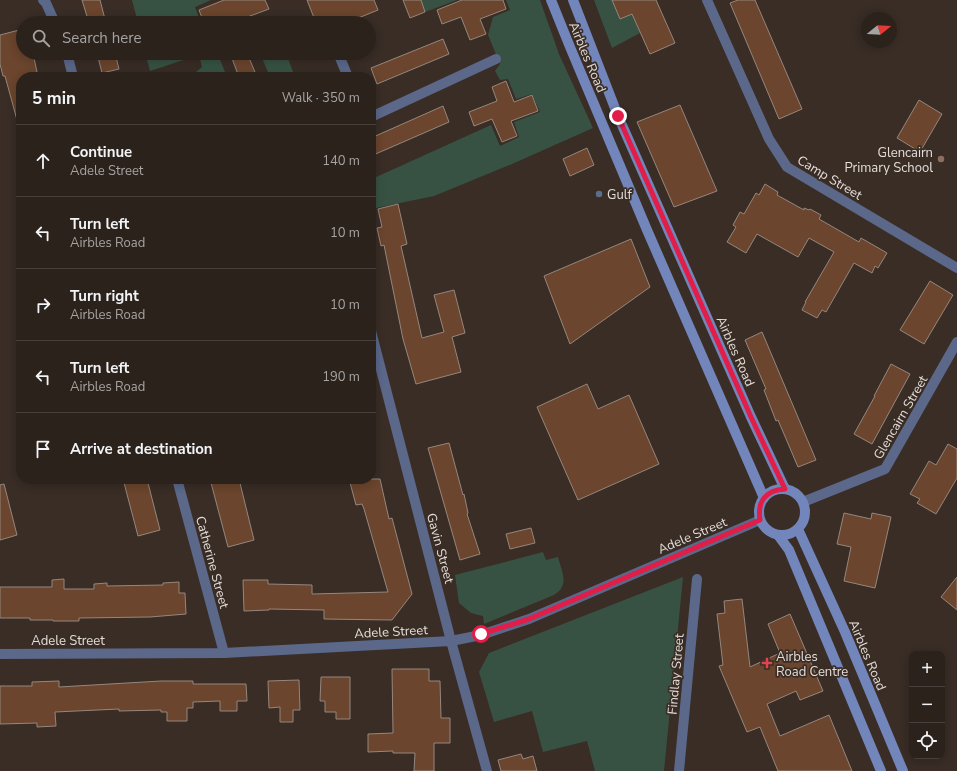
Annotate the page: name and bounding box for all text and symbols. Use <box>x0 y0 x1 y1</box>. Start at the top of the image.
north arrow <box>861 12 897 48</box>
search box <box>16 16 376 60</box>
street label: Airbles Road <box>564 19 610 96</box>
icon: search <box>30 27 52 49</box>
text: Search here <box>62 28 142 48</box>
text: 5 min <box>32 87 76 110</box>
text: Walk · 350 m <box>282 89 360 107</box>
route end <box>609 107 627 125</box>
text: Continue <box>70 142 132 162</box>
place label: Glencairn Primary School <box>844 144 933 177</box>
icon: ahead <box>32 150 54 172</box>
street label: Camp Street <box>794 151 866 205</box>
text: 140 m <box>322 152 360 170</box>
marker: Glencairn Primary School <box>936 154 946 164</box>
text: Adele Street <box>70 162 143 180</box>
place label: Gulf <box>607 186 632 204</box>
marker: Gulf <box>594 189 604 199</box>
text: Turn left <box>70 214 129 234</box>
icon: left <box>32 222 54 244</box>
text: 10 m <box>330 224 360 242</box>
text: Airbles Road <box>70 234 145 252</box>
text: Turn right <box>70 286 139 306</box>
icon: right <box>32 294 54 316</box>
text: 10 m <box>330 296 360 314</box>
text: Airbles Road <box>70 306 145 324</box>
street label: Airbles Road <box>712 313 759 389</box>
text: Turn left <box>70 358 129 378</box>
icon: left <box>32 366 54 388</box>
text: 190 m <box>322 368 360 386</box>
street label: Glencairn Street <box>870 372 932 463</box>
text: Airbles Road <box>70 378 145 396</box>
icon: arrive <box>32 438 54 460</box>
text: Arrive at destination <box>70 439 213 459</box>
street label: Gavin Street <box>422 511 458 586</box>
street label: Adele Street <box>655 513 730 559</box>
street label: Catherine Street <box>191 514 233 611</box>
street label: Airbles Road <box>844 617 890 694</box>
street label: Adele Street <box>354 621 429 643</box>
route start <box>472 625 490 643</box>
street label: Adele Street <box>31 632 105 650</box>
street label: Findlay Street <box>663 632 689 715</box>
place label: Airbles Road Centre <box>776 648 848 681</box>
map controls <box>909 651 945 759</box>
button: + <box>909 651 945 687</box>
marker: Airbles Road Centre <box>761 657 773 669</box>
button: − <box>909 687 945 723</box>
button: locate <box>909 723 945 759</box>

